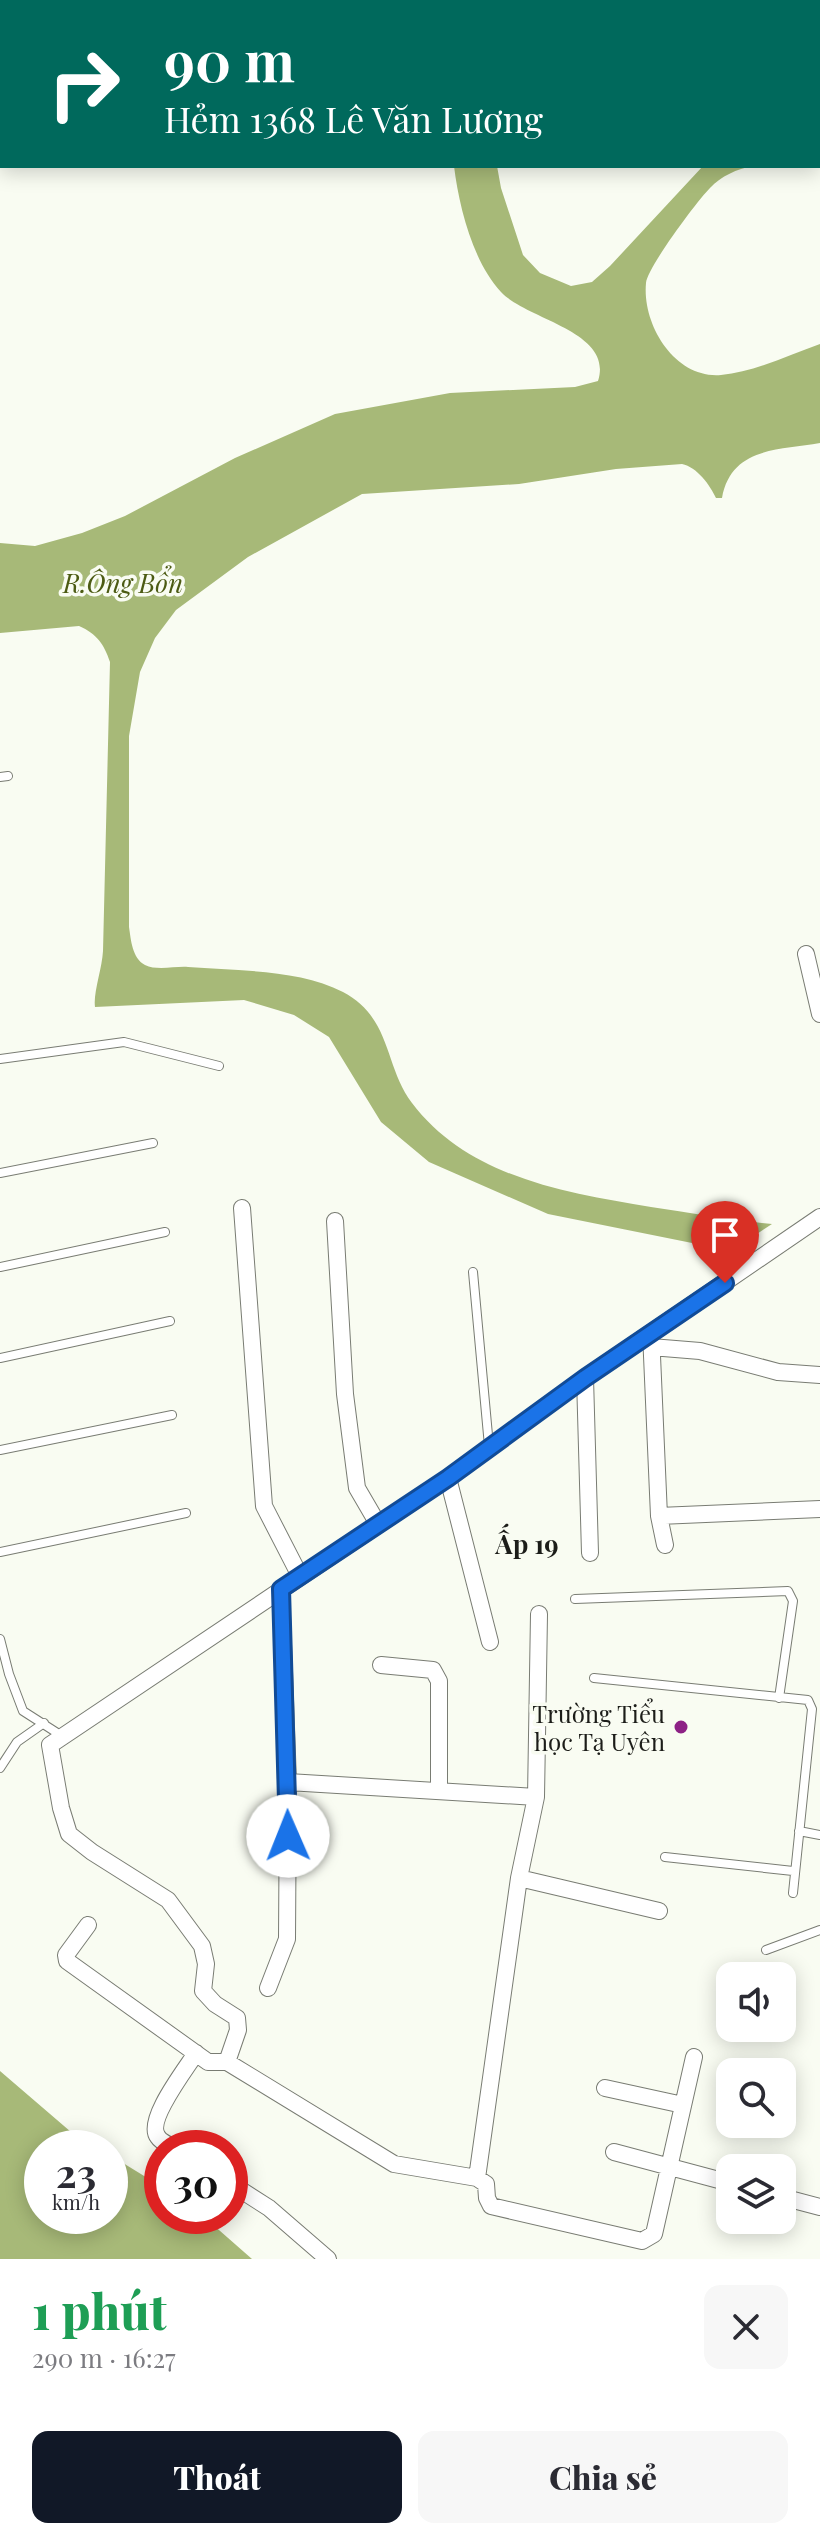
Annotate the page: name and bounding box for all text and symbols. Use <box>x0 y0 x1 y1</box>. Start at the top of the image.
text: 90 m <box>164 22 295 97</box>
icon: right <box>32 32 136 136</box>
text: Hẻm 1368 Lê Văn Lương <box>164 94 543 142</box>
water label: R.Ông Bổn <box>62 565 183 600</box>
pin <box>691 1201 759 1283</box>
icon: arrive <box>703 1213 747 1257</box>
district label: Ấp 19 <box>494 1523 559 1561</box>
place label: Trường Tiểu học Tạ Uyên <box>532 1697 665 1757</box>
marker: Trường Tiểu học Tạ Uyên <box>672 1718 690 1736</box>
position arrow <box>246 1794 330 1878</box>
map controls <box>716 1962 796 2234</box>
button: sound <box>716 1962 796 2042</box>
button: search <box>716 2058 796 2138</box>
speed limit sign: 30 <box>144 2130 248 2234</box>
text: 23 <box>56 2145 96 2198</box>
button: layers <box>716 2154 796 2234</box>
text: km/h <box>52 2188 100 2215</box>
text: 1 phút <box>32 2278 167 2342</box>
button: close <box>704 2285 788 2369</box>
text: 290 m · 16:27 <box>32 2340 176 2375</box>
button: Thoát <box>32 2431 402 2523</box>
button: Chia sẻ <box>418 2431 788 2523</box>

